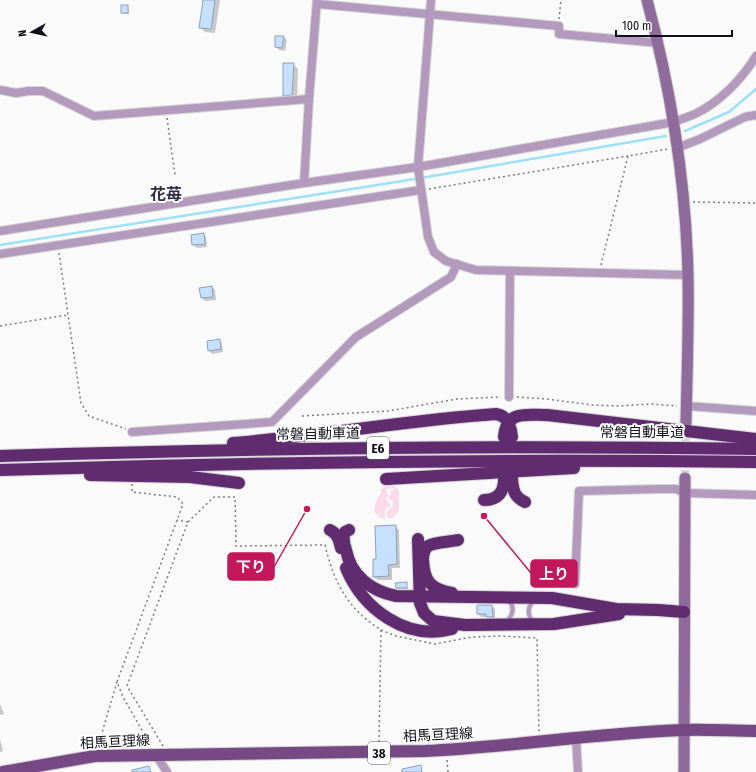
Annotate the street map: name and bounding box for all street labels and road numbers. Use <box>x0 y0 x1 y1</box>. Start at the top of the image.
street label: 常磐自動車道 <box>600 424 684 441</box>
street label: 常磐自動車道 <box>276 425 360 443</box>
road number: E6 <box>367 437 389 459</box>
street label: 相馬亘理線 <box>403 725 473 745</box>
street label: 相馬亘理線 <box>80 732 150 752</box>
road number: 38 <box>368 742 390 764</box>

